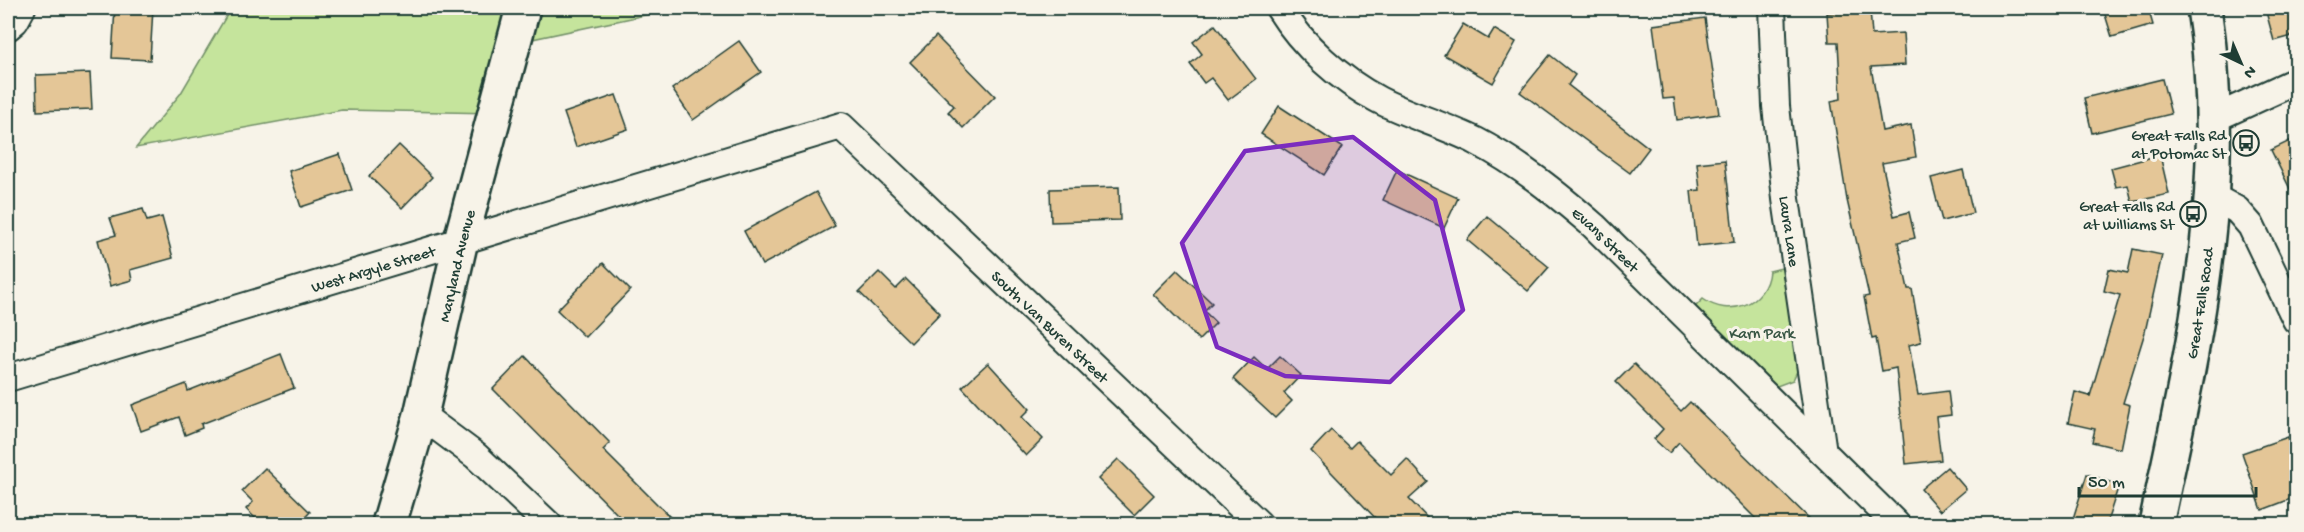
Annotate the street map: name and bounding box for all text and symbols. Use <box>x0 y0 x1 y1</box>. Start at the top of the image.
north arrow <box>2211 33 2271 93</box>
text: N <box>2238 61 2259 82</box>
place label: Great Falls Rd at Potomac St <box>2131 128 2228 165</box>
bus stop icon: Great Falls Rd at Potomac St <box>2231 128 2261 158</box>
street label: Laura Lane <box>1773 195 1802 269</box>
place label: Great Falls Rd at Williams St <box>2079 199 2176 236</box>
bus stop icon: Great Falls Rd at Williams St <box>2178 199 2208 229</box>
street label: Evans Street <box>1566 205 1642 279</box>
street label: Maryland Avenue <box>437 207 482 324</box>
street label: West Argyle Street <box>309 243 439 299</box>
street label: Great Falls Road <box>2184 245 2220 361</box>
street label: South Van Buren Street <box>986 268 1112 390</box>
park label: Karn Park <box>1729 326 1796 345</box>
scale bar <box>2079 460 2256 498</box>
text: 50 m <box>2088 473 2125 494</box>

